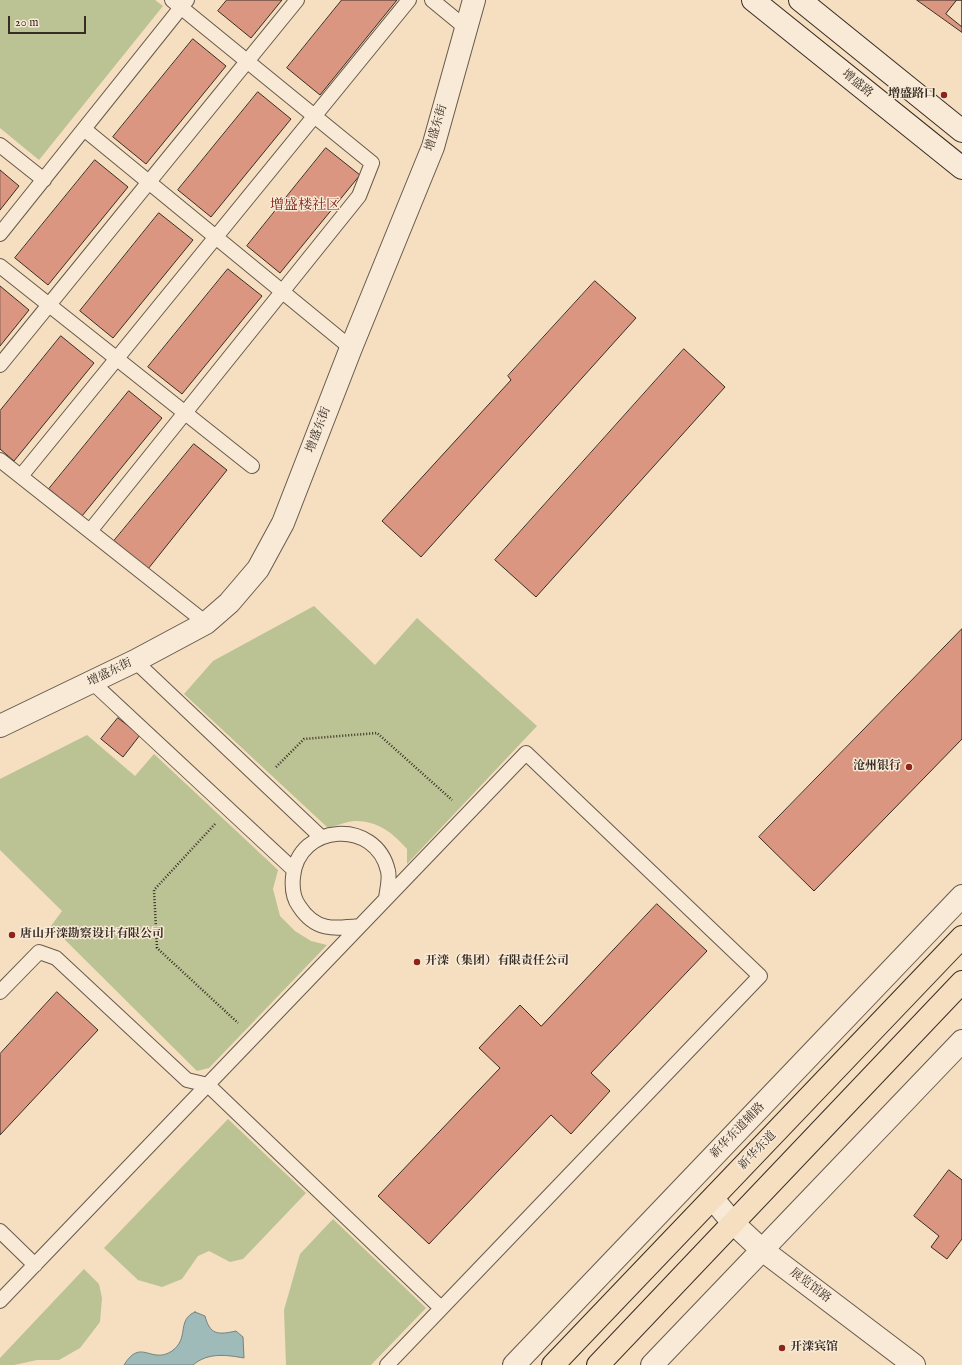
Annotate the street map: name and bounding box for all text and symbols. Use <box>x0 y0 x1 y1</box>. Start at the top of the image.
scale bar <box>10 8 88 34</box>
text: 20 m <box>15 15 38 30</box>
street label: 增盛路 <box>838 67 876 101</box>
place label: 增盛路口 <box>888 88 936 102</box>
marker: 增盛路口 <box>939 90 949 100</box>
street label: 增盛东街 <box>423 103 451 153</box>
district label: 增盛楼社区 <box>270 198 340 214</box>
street label: 增盛东街 <box>304 405 334 455</box>
street label: 增盛东街 <box>85 656 135 690</box>
place label: 沧州银行 <box>853 760 901 774</box>
marker: 沧州银行 <box>904 762 914 772</box>
place label: 唐山开滦勘察设计有限公司 <box>20 928 164 942</box>
marker: 唐山开滦勘察设计有限公司 <box>7 930 17 940</box>
place label: 开滦（集团）有限责任公司 <box>425 955 569 969</box>
marker: 开滦（集团）有限责任公司 <box>412 957 422 967</box>
street label: 新华东道辅路 <box>708 1100 768 1162</box>
street label: 新华东道 <box>736 1129 780 1173</box>
street label: 展览馆路 <box>786 1266 834 1306</box>
place label: 开滦宾馆 <box>790 1341 838 1355</box>
marker: 开滦宾馆 <box>777 1343 787 1353</box>

